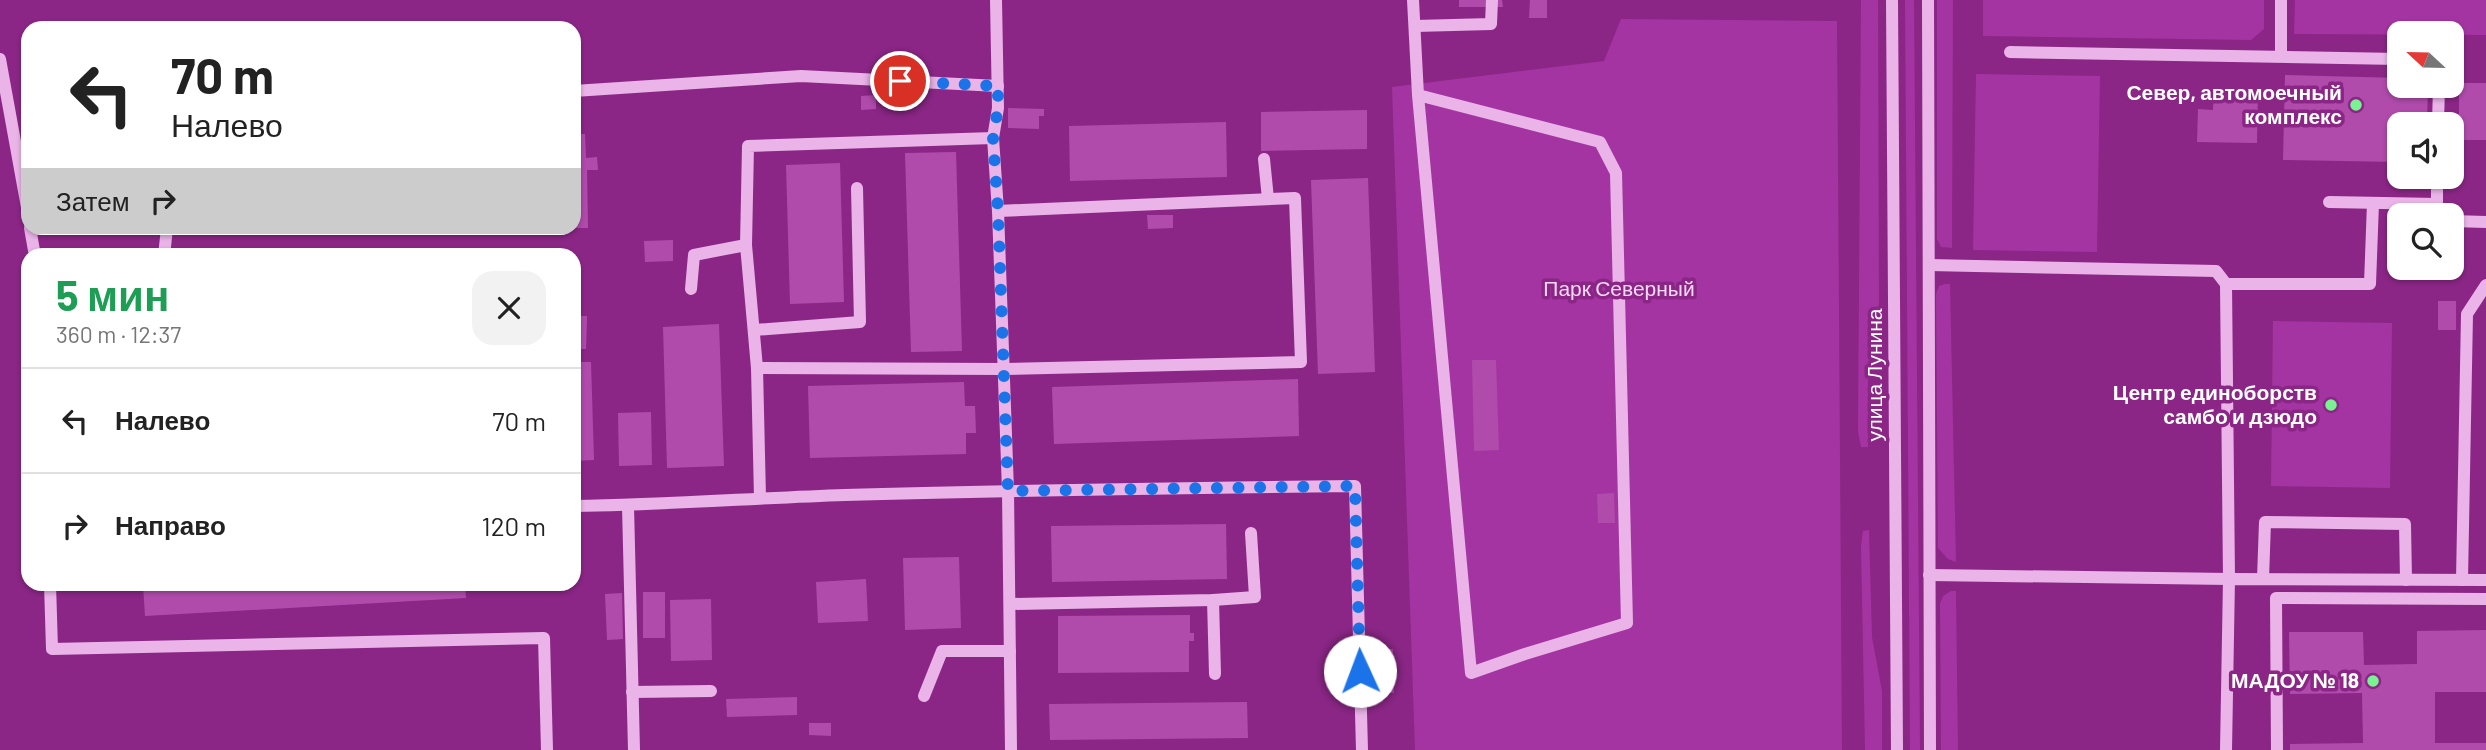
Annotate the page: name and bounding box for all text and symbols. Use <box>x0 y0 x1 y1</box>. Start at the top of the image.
north arrow <box>2387 21 2464 98</box>
map controls <box>2387 21 2464 280</box>
text: 70 m <box>171 45 274 104</box>
icon: left <box>56 49 147 140</box>
pin <box>870 51 930 111</box>
icon: arrive <box>881 62 919 100</box>
place label: Север, автомоечный комплекс <box>2126 79 2342 128</box>
marker: Север, автомоечный комплекс <box>2348 97 2364 113</box>
text: Налево <box>171 105 283 143</box>
button: sound <box>2387 112 2464 189</box>
icon: right <box>144 182 182 220</box>
text: Затем <box>56 185 130 216</box>
button: search <box>2387 203 2464 280</box>
text: 5 мин <box>56 269 169 319</box>
button: close <box>472 271 546 345</box>
park label: Парк Северный <box>1543 275 1695 300</box>
street label: улица Лунина <box>1861 308 1886 442</box>
text: 360 m · 12:37 <box>56 320 181 348</box>
place label: Центр единоборств самбо и дзюдо <box>2113 379 2317 428</box>
marker: Центр единоборств самбо и дзюдо <box>2323 397 2339 413</box>
icon: left <box>56 402 94 440</box>
text: Налево <box>115 404 210 435</box>
text: 70 m <box>492 405 546 436</box>
icon: right <box>56 507 94 545</box>
text: Направо <box>115 509 226 540</box>
text: 120 m <box>482 510 546 541</box>
position arrow <box>1323 634 1397 708</box>
place label: МАДОУ № 18 <box>2231 667 2359 692</box>
marker: МАДОУ № 18 <box>2365 673 2381 689</box>

